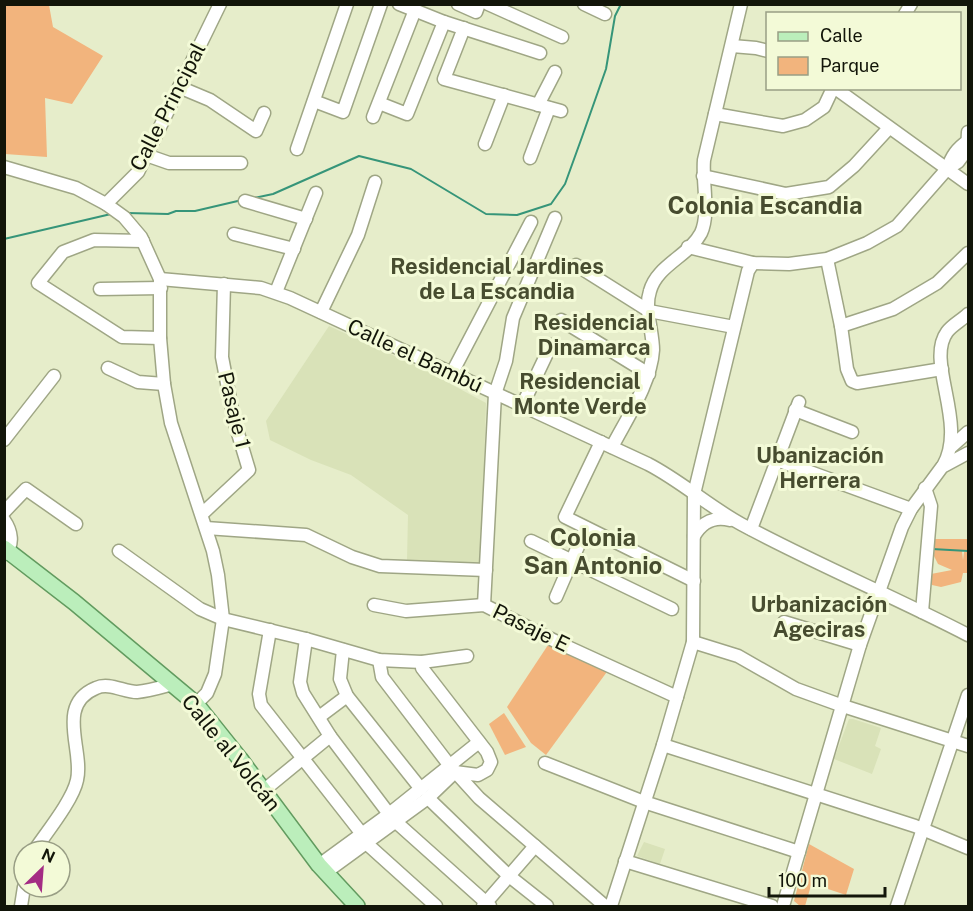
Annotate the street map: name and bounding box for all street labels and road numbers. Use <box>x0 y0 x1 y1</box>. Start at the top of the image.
street label: Calle Principal <box>124 38 211 175</box>
street label: Calle el Bambú <box>344 313 487 398</box>
street label: Pasaje 1 <box>213 369 256 451</box>
street label: Pasaje E <box>489 598 574 657</box>
street label: Calle al Volcán <box>177 689 286 816</box>

